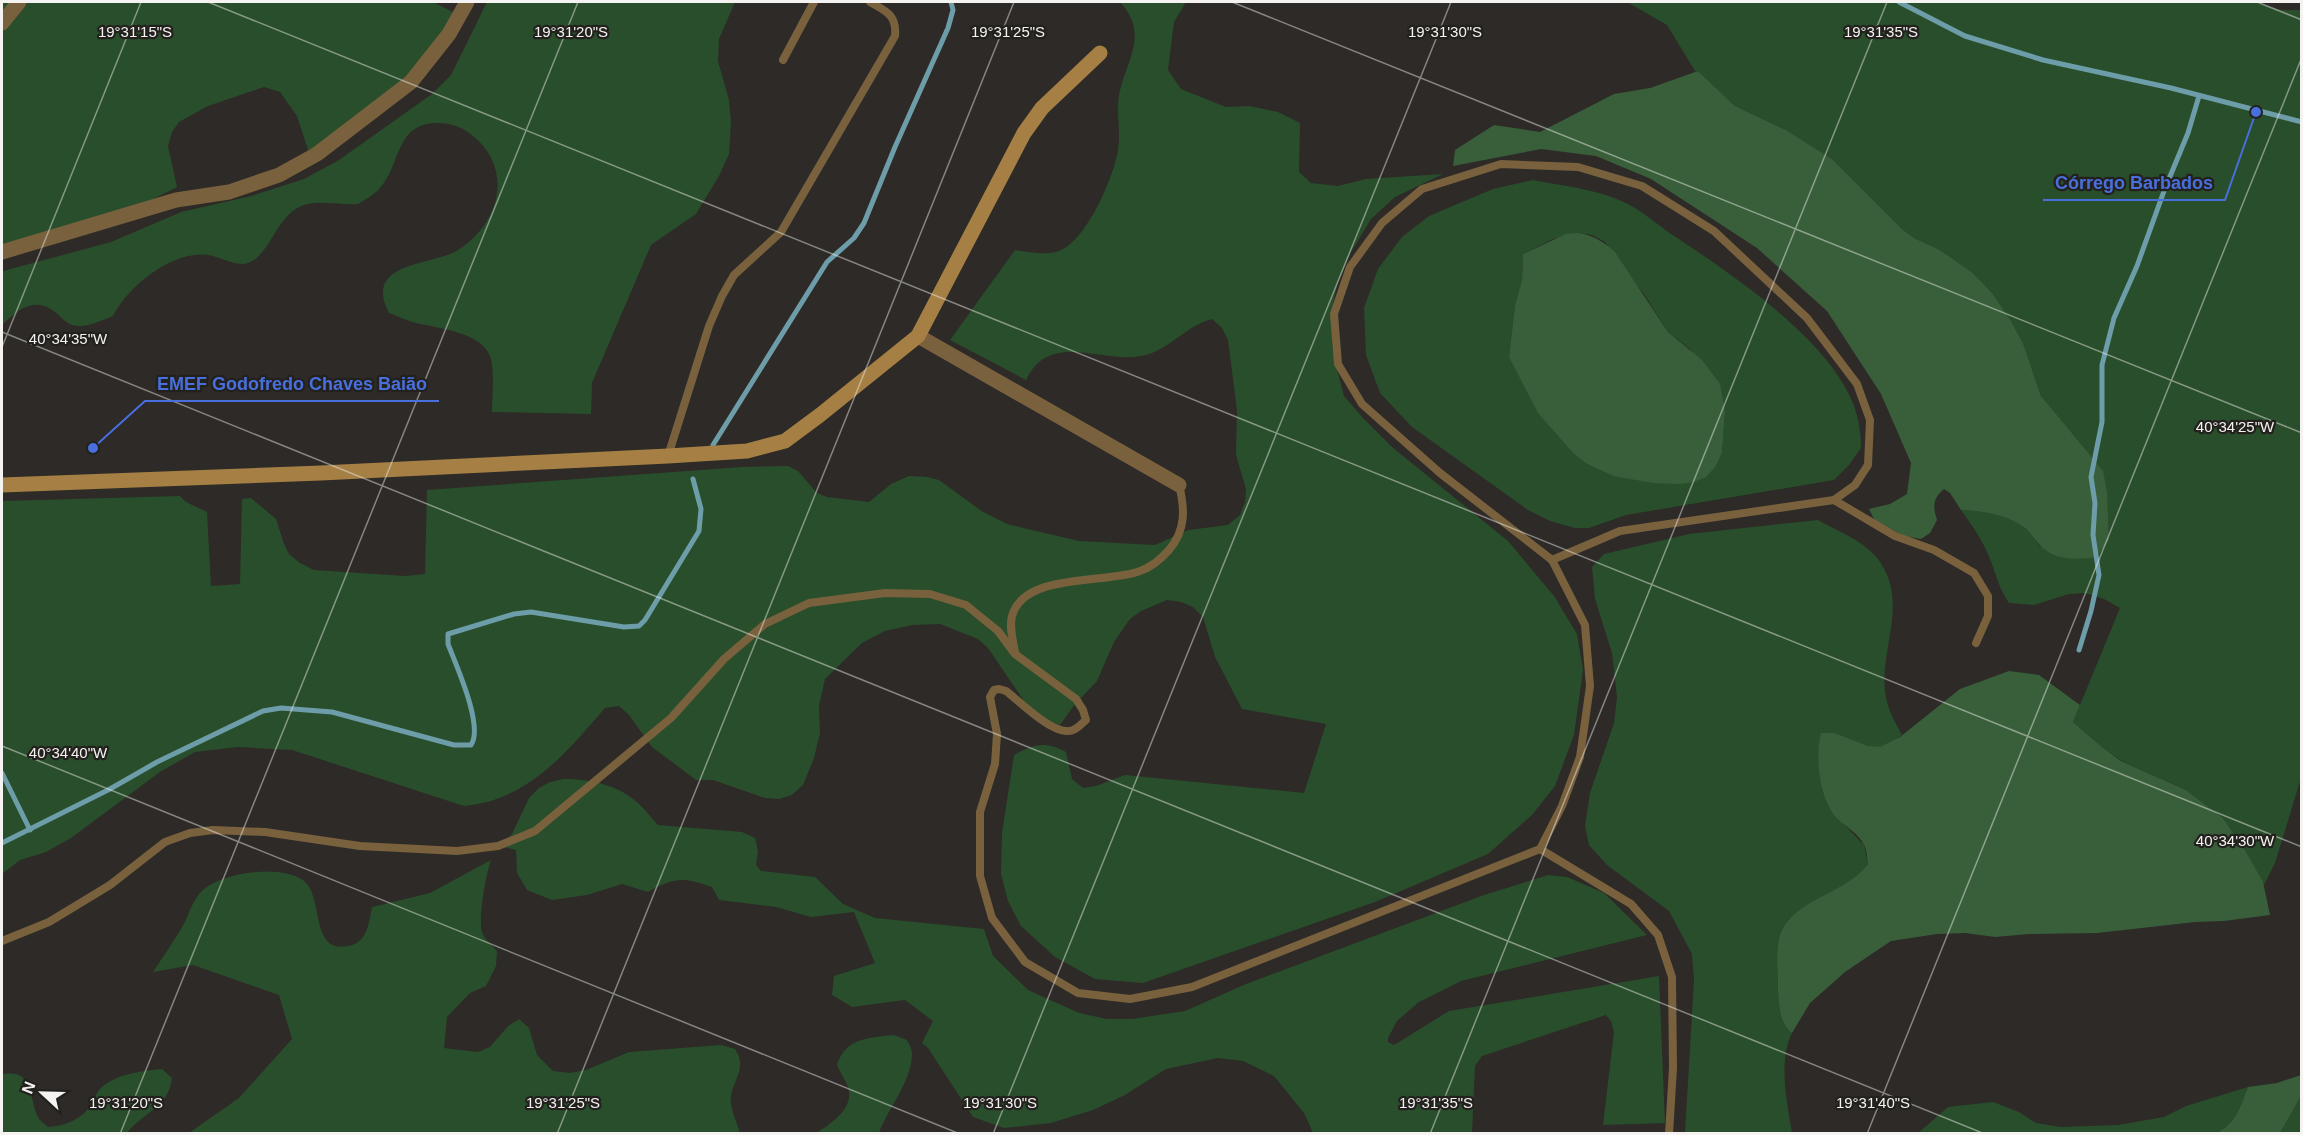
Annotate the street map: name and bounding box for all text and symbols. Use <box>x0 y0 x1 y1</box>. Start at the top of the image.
text: 19°31'15"S <box>98 23 172 40</box>
text: 19°31'20"S <box>534 23 608 40</box>
text: 19°31'25"S <box>971 23 1045 40</box>
text: 19°31'30"S <box>1408 23 1482 40</box>
text: 19°31'35"S <box>1844 23 1918 40</box>
callout: Córrego Barbados <box>2043 164 2225 200</box>
text: Córrego Barbados <box>2055 173 2213 193</box>
text: 40°34'35"W <box>29 330 108 347</box>
callout: EMEF Godofredo Chaves Baião <box>145 365 439 401</box>
text: EMEF Godofredo Chaves Baião <box>157 374 427 394</box>
text: 40°34'25"W <box>2196 418 2275 435</box>
text: 40°34'40"W <box>29 744 108 761</box>
text: 40°34'30"W <box>2196 832 2275 849</box>
north arrow <box>12 1063 72 1123</box>
text: N <box>19 1079 39 1096</box>
text: 19°31'20"S <box>89 1094 163 1111</box>
text: 19°31'25"S <box>526 1094 600 1111</box>
text: 19°31'30"S <box>963 1094 1037 1111</box>
text: 19°31'35"S <box>1399 1094 1473 1111</box>
text: 19°31'40"S <box>1836 1094 1910 1111</box>

